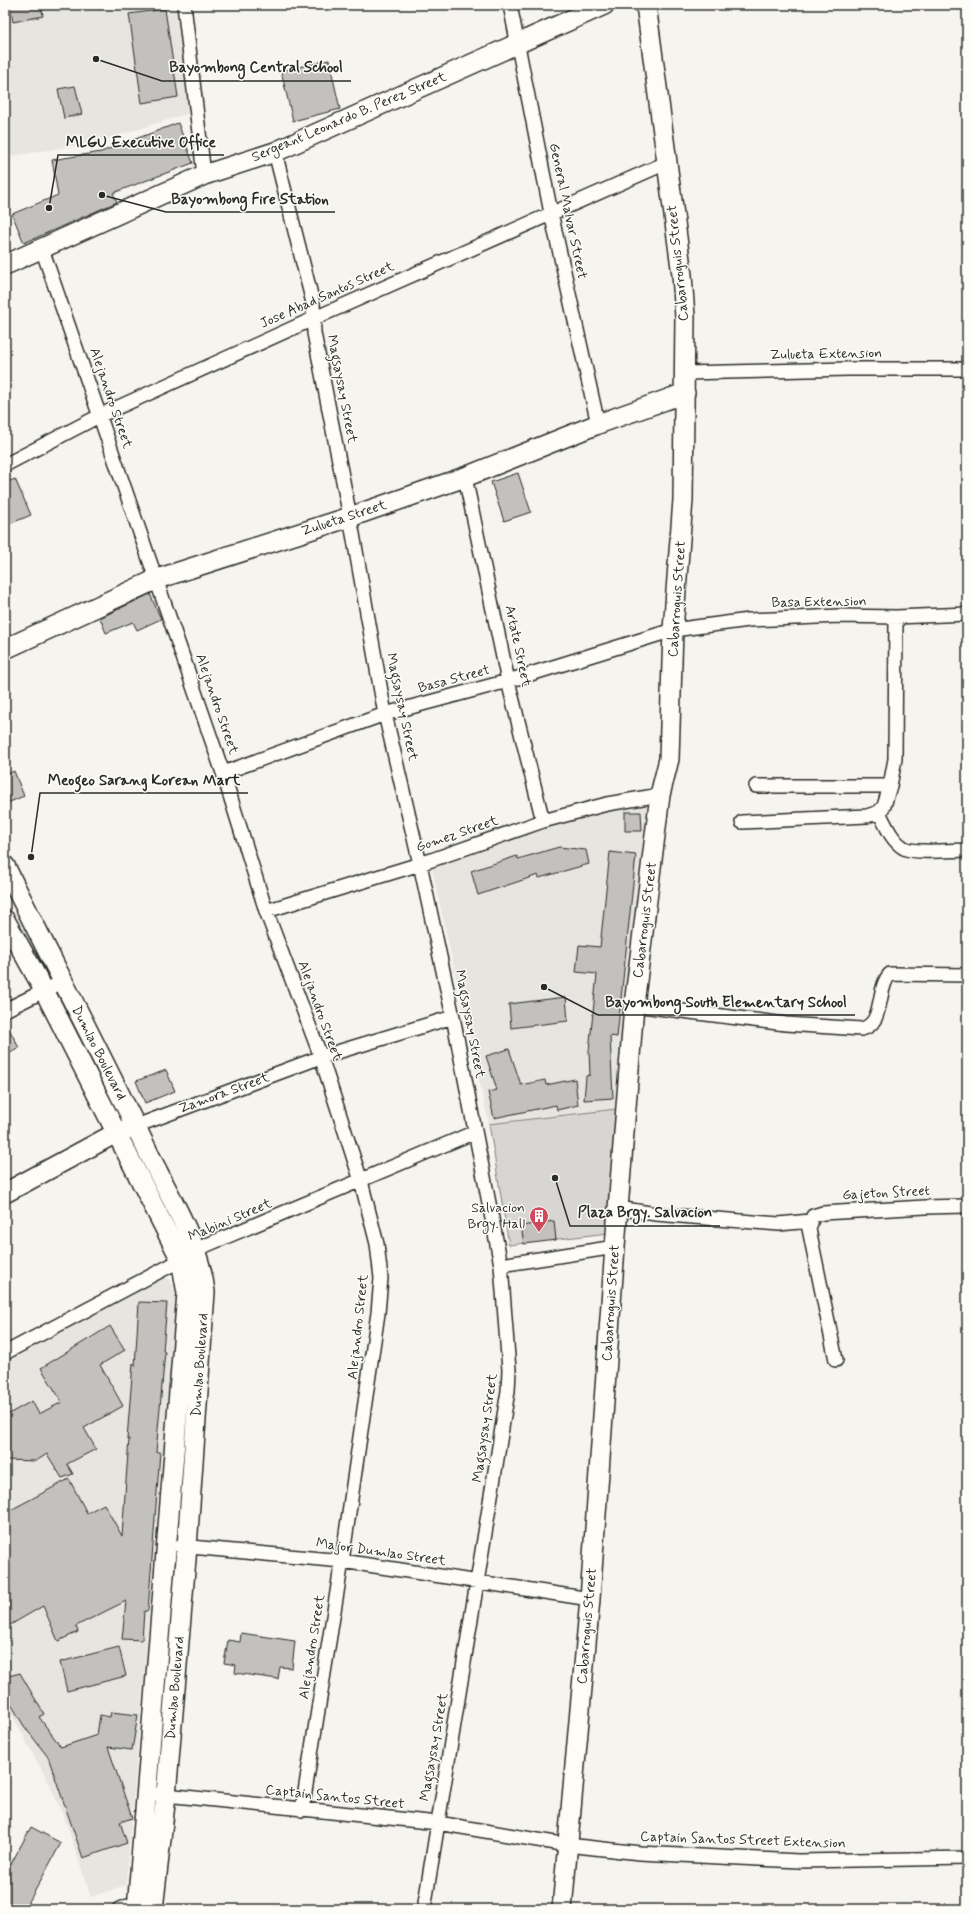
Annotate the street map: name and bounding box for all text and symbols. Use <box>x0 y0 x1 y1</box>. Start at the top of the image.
callout: Bayombong Central School <box>162 54 351 81</box>
text: Bayombong Central School <box>169 58 343 80</box>
street label: Sergeant Leonardo B. Perez Street <box>249 67 450 167</box>
callout: MLGU Executive Office <box>58 128 224 155</box>
text: MLGU Executive Office <box>66 132 217 153</box>
street label: General Malvar Street <box>545 141 591 281</box>
callout: Bayombong Fire Station <box>166 185 335 212</box>
text: Bayombong Fire Station <box>171 190 329 212</box>
street label: Cabarroguis Street <box>663 204 693 322</box>
street label: Jose Abad Santos Street <box>257 257 397 333</box>
street label: Magsaysay Street <box>321 333 361 446</box>
street label: Zulueta Extension <box>770 344 882 364</box>
street label: Alejandro Street <box>85 345 137 452</box>
street label: Zulueta Street <box>299 496 390 540</box>
street label: Cabarroguis Street <box>664 540 690 658</box>
street label: Basa Extension <box>771 592 867 612</box>
street label: Artate Street <box>501 603 536 689</box>
street label: Alejandro Street <box>191 651 243 758</box>
street label: Magsaysay Street <box>380 651 422 764</box>
street label: Basa Street <box>416 661 492 697</box>
callout: Meogeo Sarang Korean Mart <box>40 766 248 793</box>
text: Meogeo Sarang Korean Mart <box>48 771 241 793</box>
street label: Gomez Street <box>413 811 501 856</box>
street label: Cabarroguis Street <box>629 861 661 979</box>
street label: Alejandro Street <box>293 958 347 1064</box>
street label: Magsaysay Street <box>449 968 489 1081</box>
callout: Bayombong South Elementary School <box>598 988 855 1015</box>
text: Bayombong South Elementary School <box>605 993 847 1015</box>
street label: Dumlao Boulevard <box>67 1003 131 1103</box>
street label: Zamora Street <box>176 1068 273 1118</box>
street label: Gajeton Street <box>842 1182 930 1204</box>
street label: Mabini Street <box>185 1194 275 1246</box>
place label: Salvacion Brgy. Hall <box>468 1199 525 1234</box>
callout: Plaza Brgy. Salvacion <box>570 1199 720 1226</box>
text: Plaza Brgy. Salvacion <box>578 1203 712 1225</box>
building icon: Salvacion Brgy. Hall <box>528 1205 550 1233</box>
street label: Cabarroguis Street <box>598 1244 624 1362</box>
street label: Alejandro Street <box>344 1273 373 1380</box>
street label: Dumlao Boulevard <box>187 1313 213 1417</box>
street label: Magsaysay Street <box>468 1372 504 1484</box>
street label: Major Dumlao Street <box>315 1534 448 1570</box>
street label: Cabarroguis Street <box>573 1567 601 1685</box>
street label: Alejandro Street <box>295 1593 329 1701</box>
street label: Dumlao Boulevard <box>162 1635 188 1741</box>
street label: Magsaysay Street <box>416 1691 455 1803</box>
street label: Captain Santos Street <box>265 1781 406 1813</box>
street label: Captain Santos Street Extension <box>640 1827 846 1853</box>

